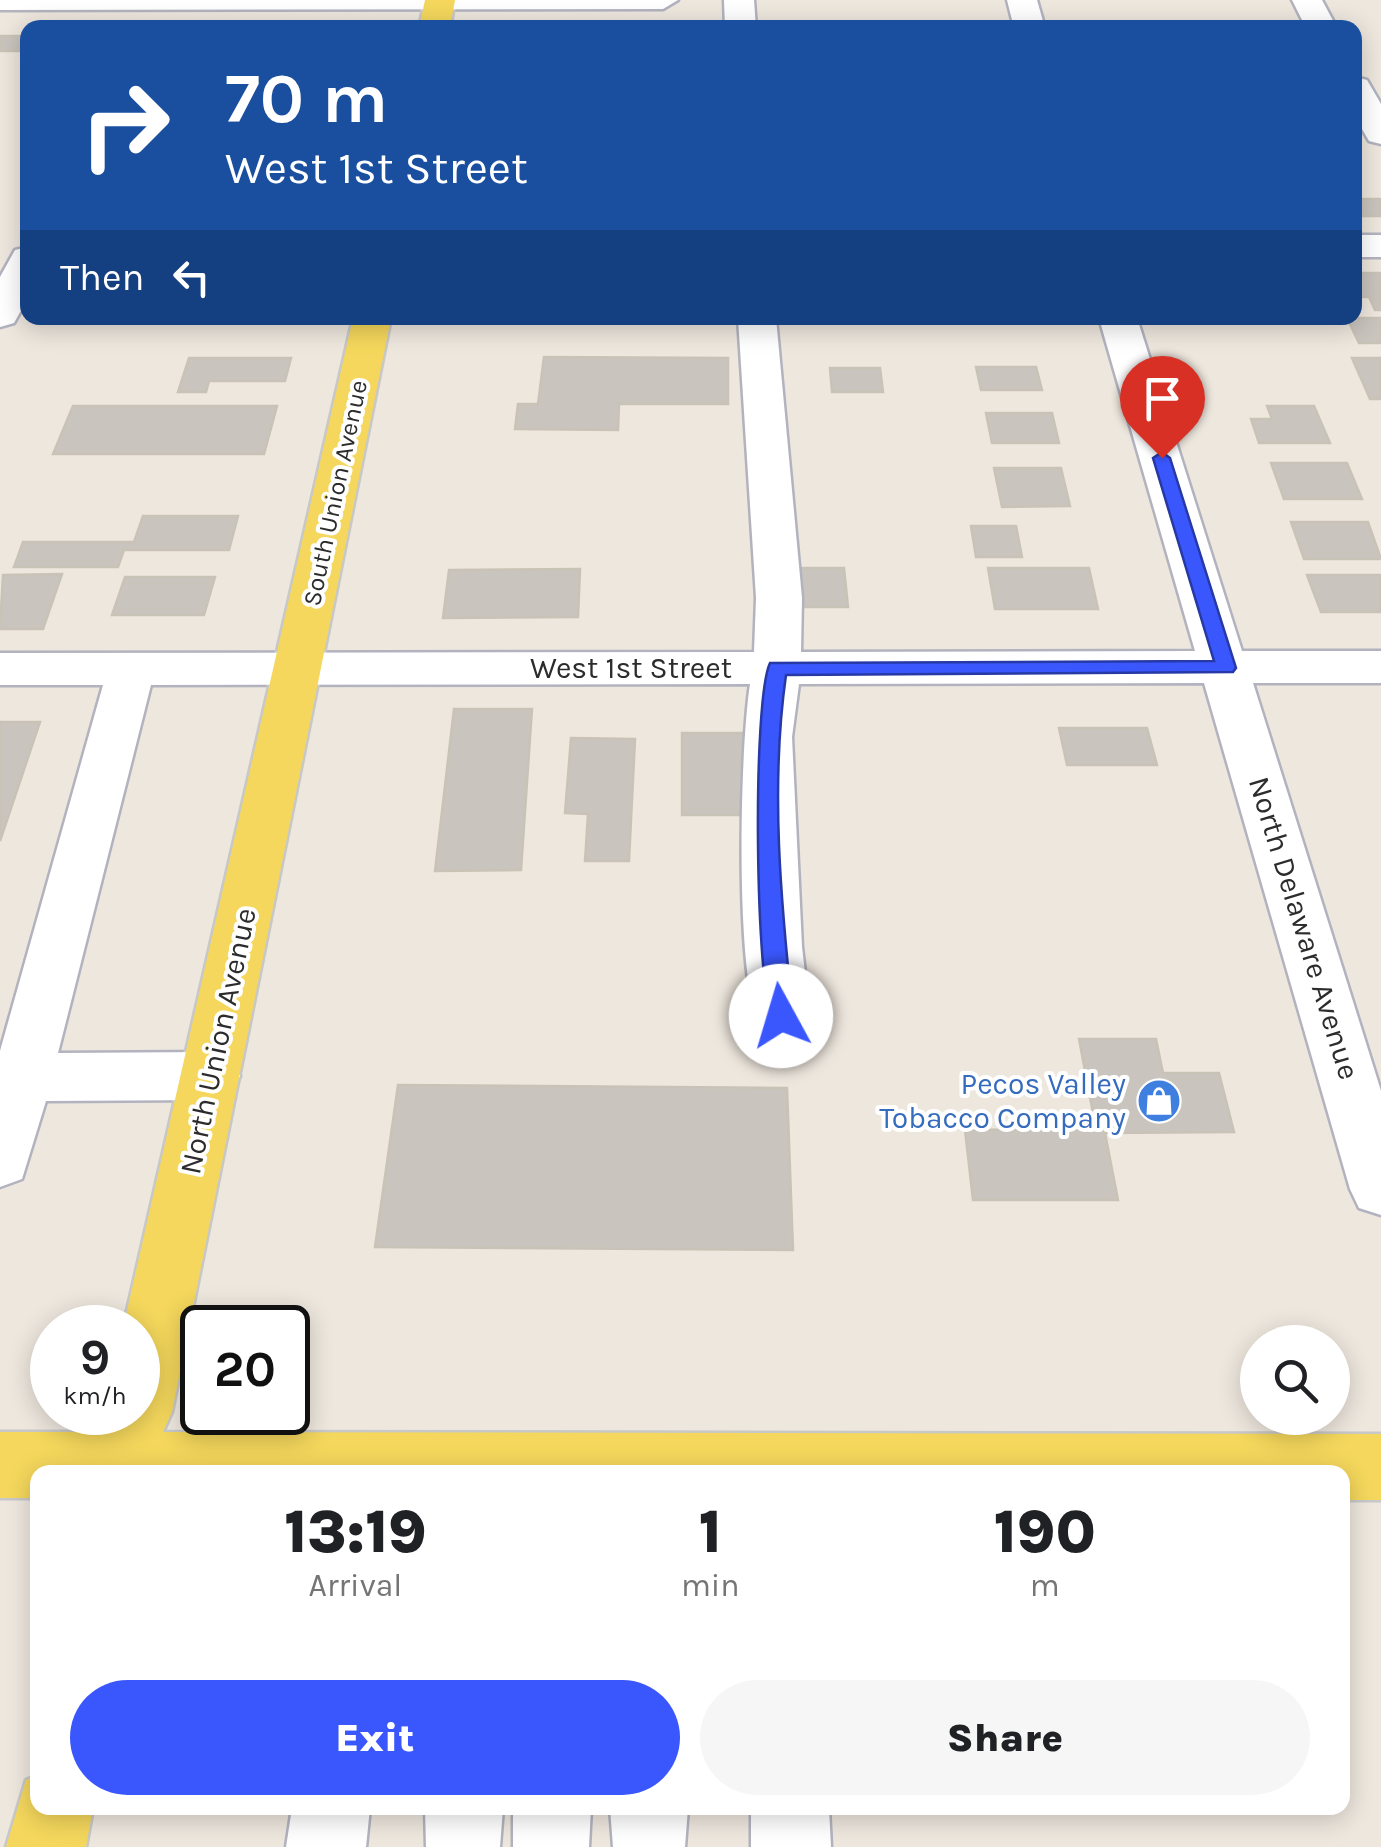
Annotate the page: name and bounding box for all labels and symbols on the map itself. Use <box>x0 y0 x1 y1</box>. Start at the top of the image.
pin <box>1120 356 1205 459</box>
street label: South Union Avenue <box>297 377 373 609</box>
street label: West 1st Street <box>530 650 732 686</box>
street label: North Delaware Avenue <box>1241 772 1367 1084</box>
street label: North Union Avenue <box>172 905 264 1177</box>
position arrow <box>729 964 833 1068</box>
place label: Pecos Valley Tobacco Company <box>879 1066 1126 1136</box>
shop icon: Pecos Valley Tobacco Company <box>1136 1078 1182 1124</box>
speed limit sign: 20 <box>180 1305 310 1435</box>

